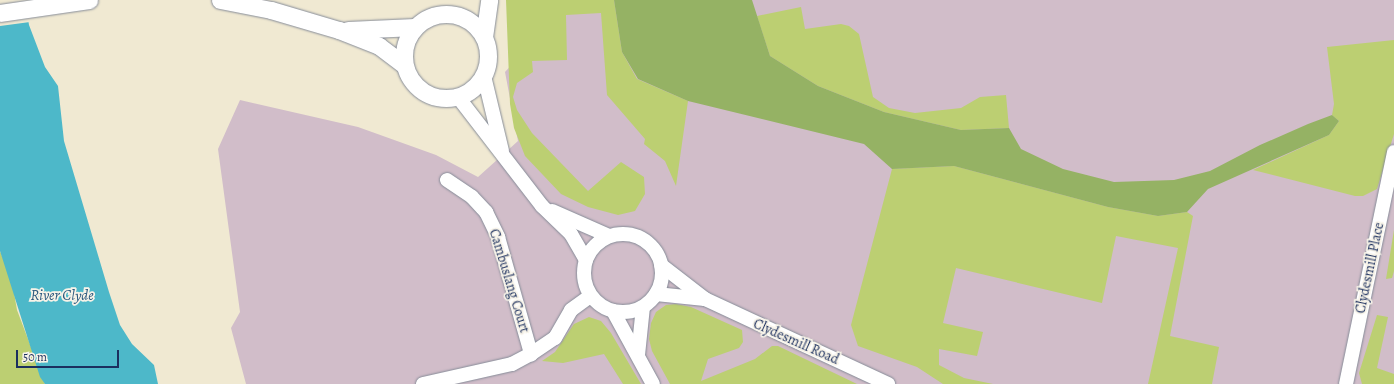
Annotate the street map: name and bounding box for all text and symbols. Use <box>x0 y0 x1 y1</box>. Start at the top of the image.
street label: Clydesmill Place <box>1352 221 1388 315</box>
street label: Cambuslang Court <box>485 227 533 335</box>
water label: River Clyde <box>30 287 94 305</box>
street label: Clydesmill Road <box>751 316 841 368</box>
scale bar <box>18 342 121 368</box>
text: 50 m <box>23 349 47 365</box>

